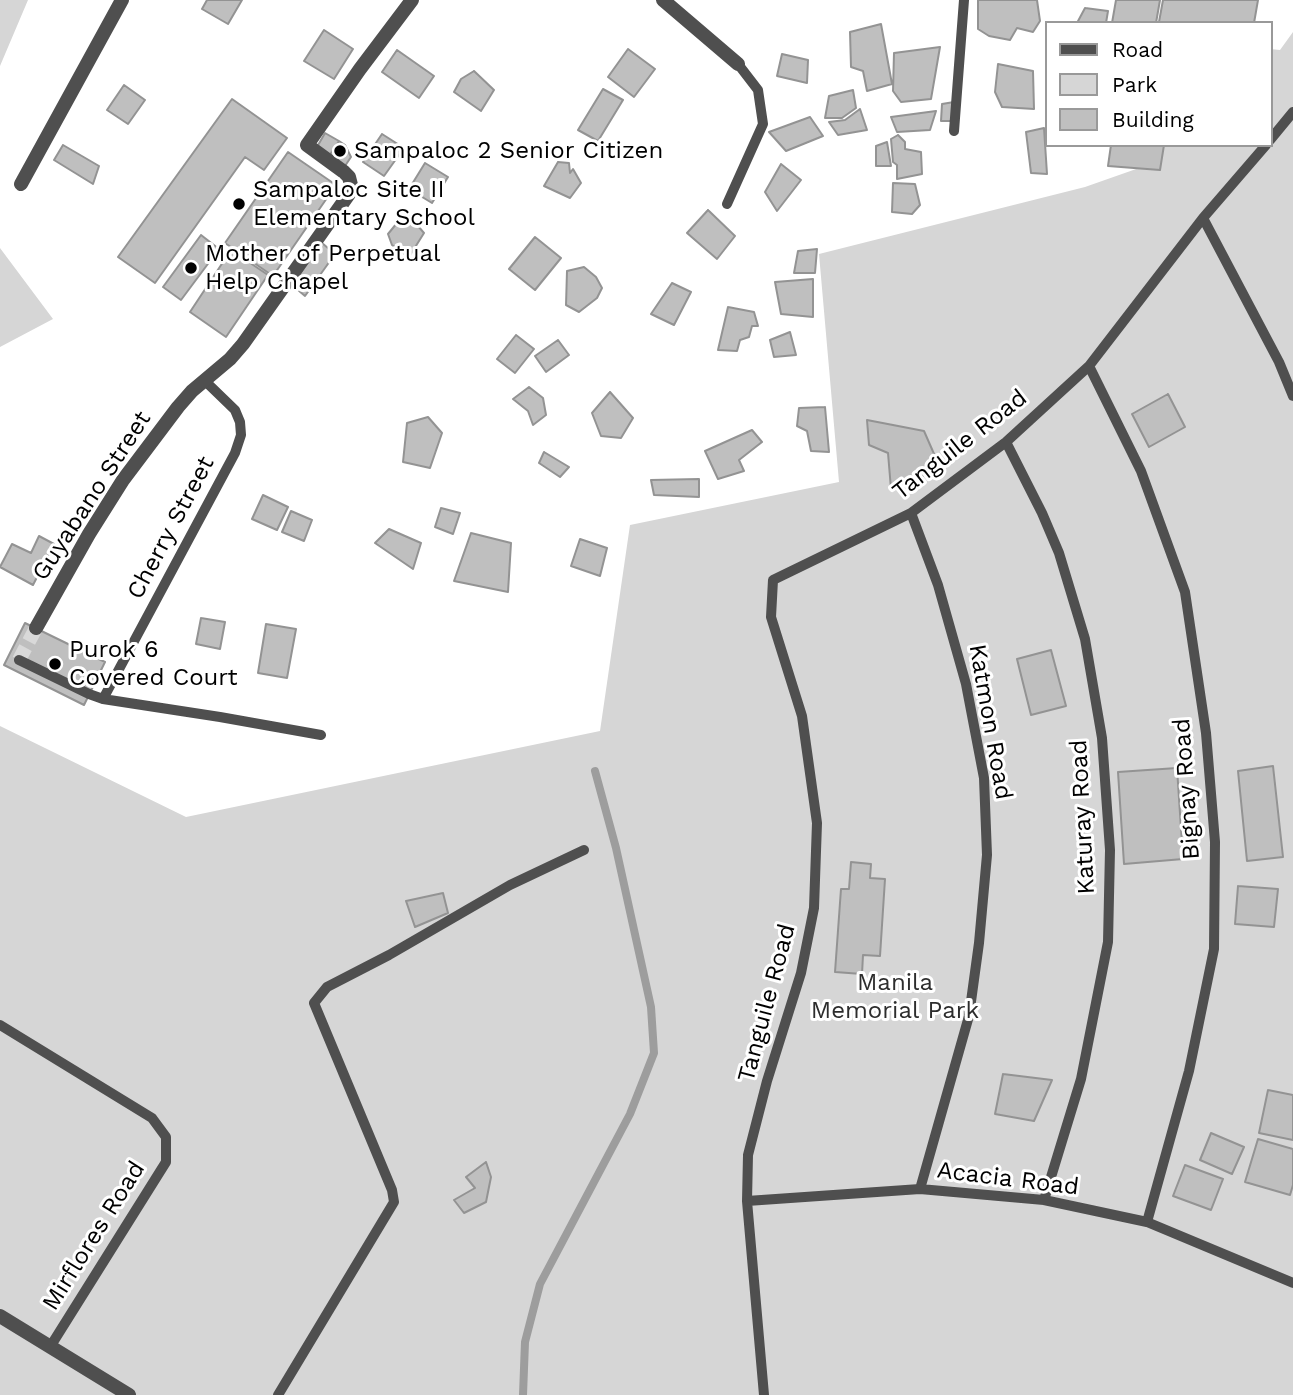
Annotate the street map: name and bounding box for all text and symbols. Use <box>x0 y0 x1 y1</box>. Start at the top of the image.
legend <box>1044 21 1272 147</box>
text: Road <box>1112 37 1163 62</box>
text: Park <box>1112 72 1157 97</box>
text: Building <box>1112 107 1194 132</box>
place label: Sampaloc 2 Senior Citizen <box>354 137 663 165</box>
marker: Sampaloc 2 Senior Citizen <box>332 143 348 159</box>
place label: Sampaloc Site II Elementary School <box>253 176 475 232</box>
marker: Sampaloc Site II Elementary School <box>231 196 247 212</box>
place label: Mother of Perpetual Help Chapel <box>205 240 440 296</box>
marker: Mother of Perpetual Help Chapel <box>183 260 199 276</box>
street label: Tanguile Road <box>887 384 1033 506</box>
street label: Guyabano Street <box>27 406 157 586</box>
street label: Cherry Street <box>121 452 221 604</box>
place label: Purok 6 Covered Court <box>69 636 237 692</box>
street label: Katmon Road <box>962 642 1018 802</box>
marker: Purok 6 Covered Court <box>47 656 63 672</box>
street label: Bignay Road <box>1168 717 1206 861</box>
street label: Katuray Road <box>1065 739 1101 895</box>
street label: Tanguile Road <box>732 921 802 1085</box>
park label: Manila Memorial Park <box>811 969 979 1025</box>
street label: Mirflores Road <box>37 1156 151 1316</box>
street label: Acacia Road <box>935 1156 1081 1202</box>

